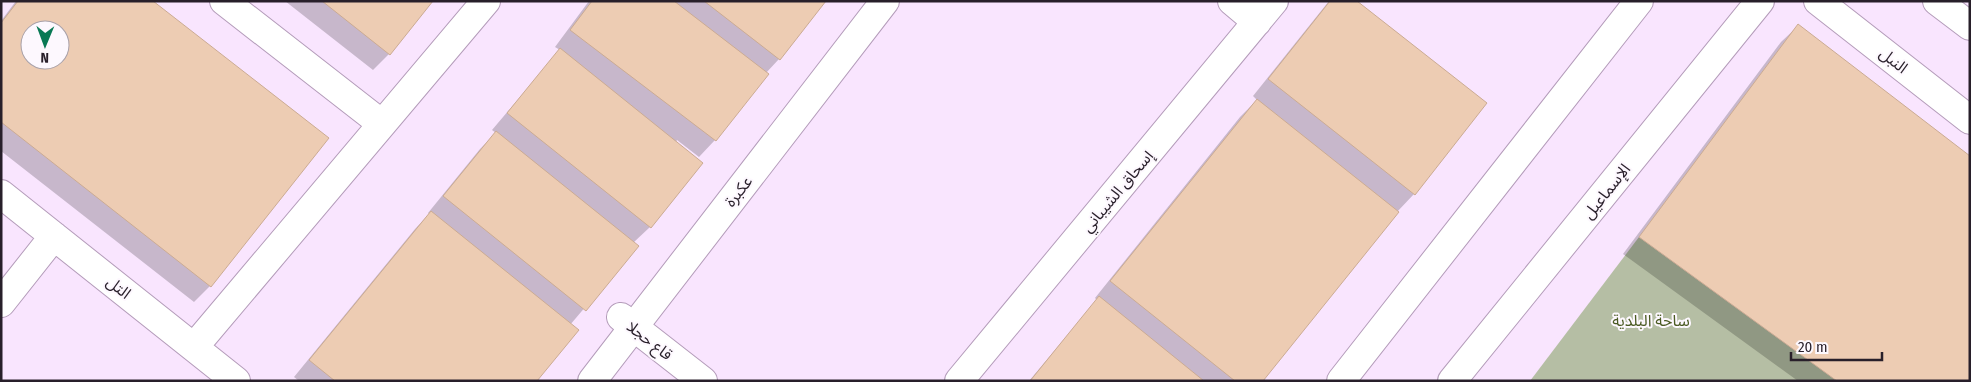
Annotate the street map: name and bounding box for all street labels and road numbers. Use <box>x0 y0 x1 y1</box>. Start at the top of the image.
street label: النبل <box>1876 43 1912 77</box>
street label: إسحاق الشيباني <box>1078 146 1160 238</box>
street label: الإسماعيل <box>1578 160 1635 223</box>
street label: عكبرة <box>720 172 756 210</box>
street label: التل <box>103 272 135 303</box>
street label: قاع حجلا <box>621 317 676 367</box>

